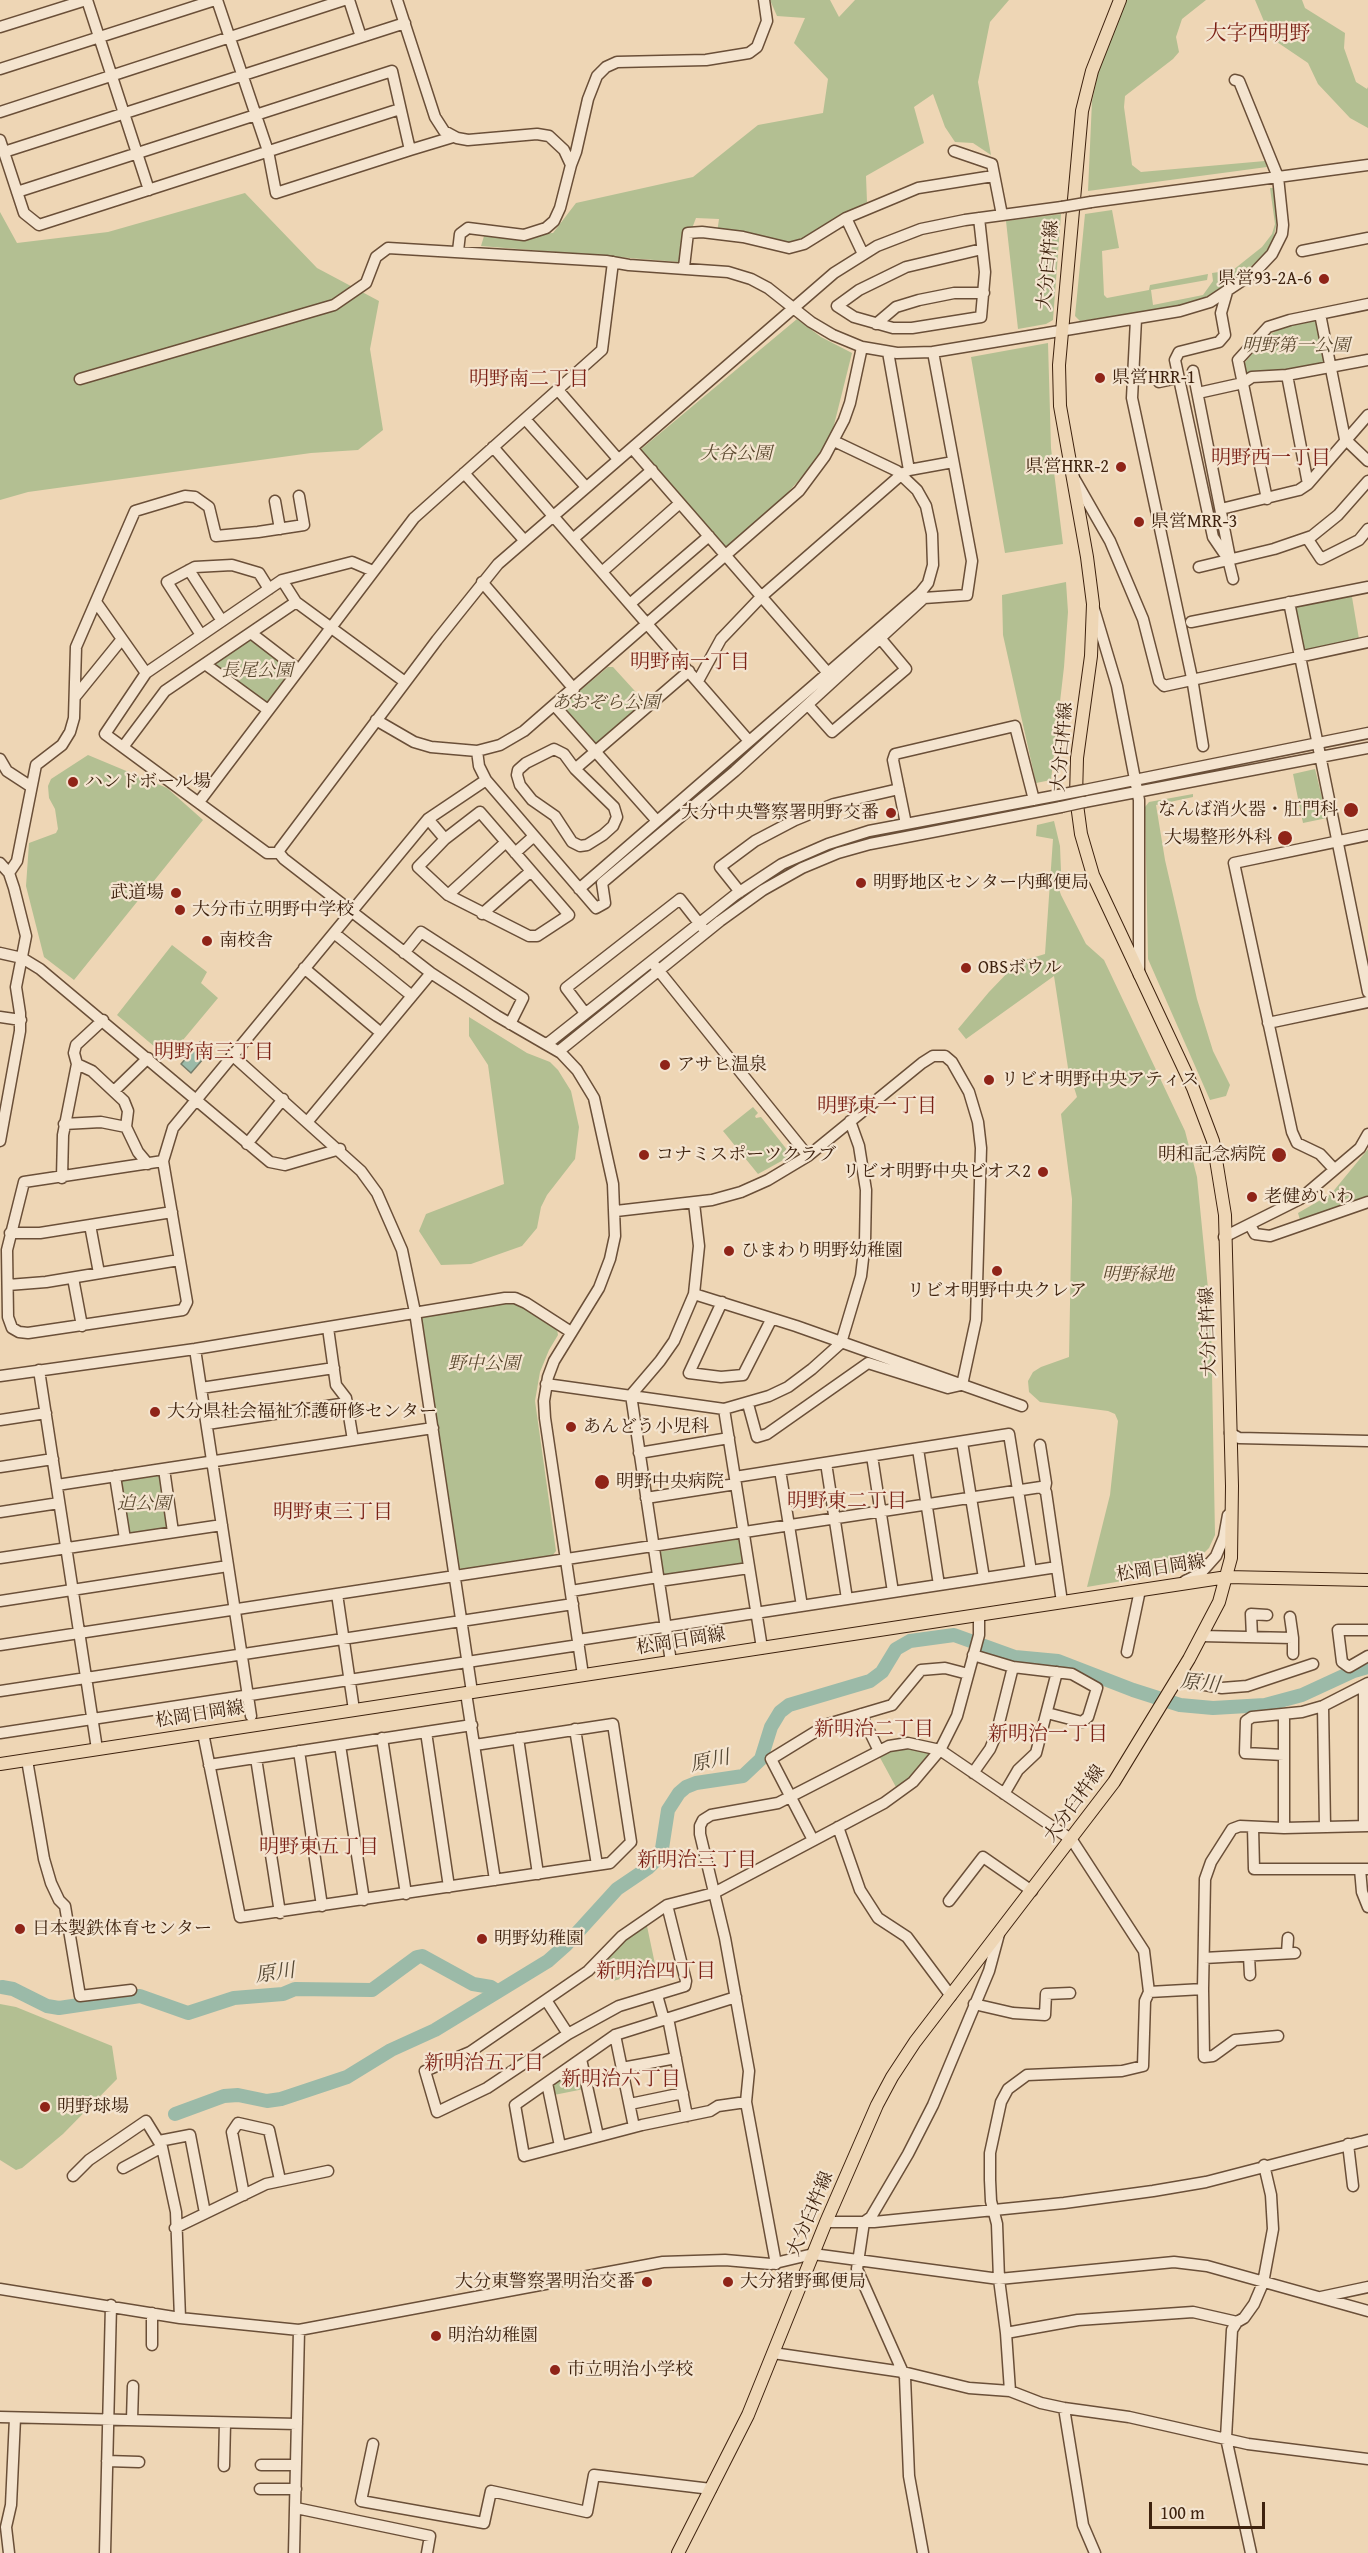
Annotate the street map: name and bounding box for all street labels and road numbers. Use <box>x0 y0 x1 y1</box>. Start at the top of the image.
street label: 大分臼杵線 <box>1034 219 1064 311</box>
street label: 大分臼杵線 <box>1048 701 1078 793</box>
street label: 大分臼杵線 <box>1197 1287 1221 1377</box>
street label: 松岡日岡線 <box>1115 1551 1207 1587</box>
street label: 松岡日岡線 <box>635 1624 727 1660</box>
street label: 松岡日岡線 <box>154 1697 246 1733</box>
street label: 大分臼杵線 <box>1040 1761 1110 1847</box>
street label: 大分臼杵線 <box>783 2168 839 2260</box>

